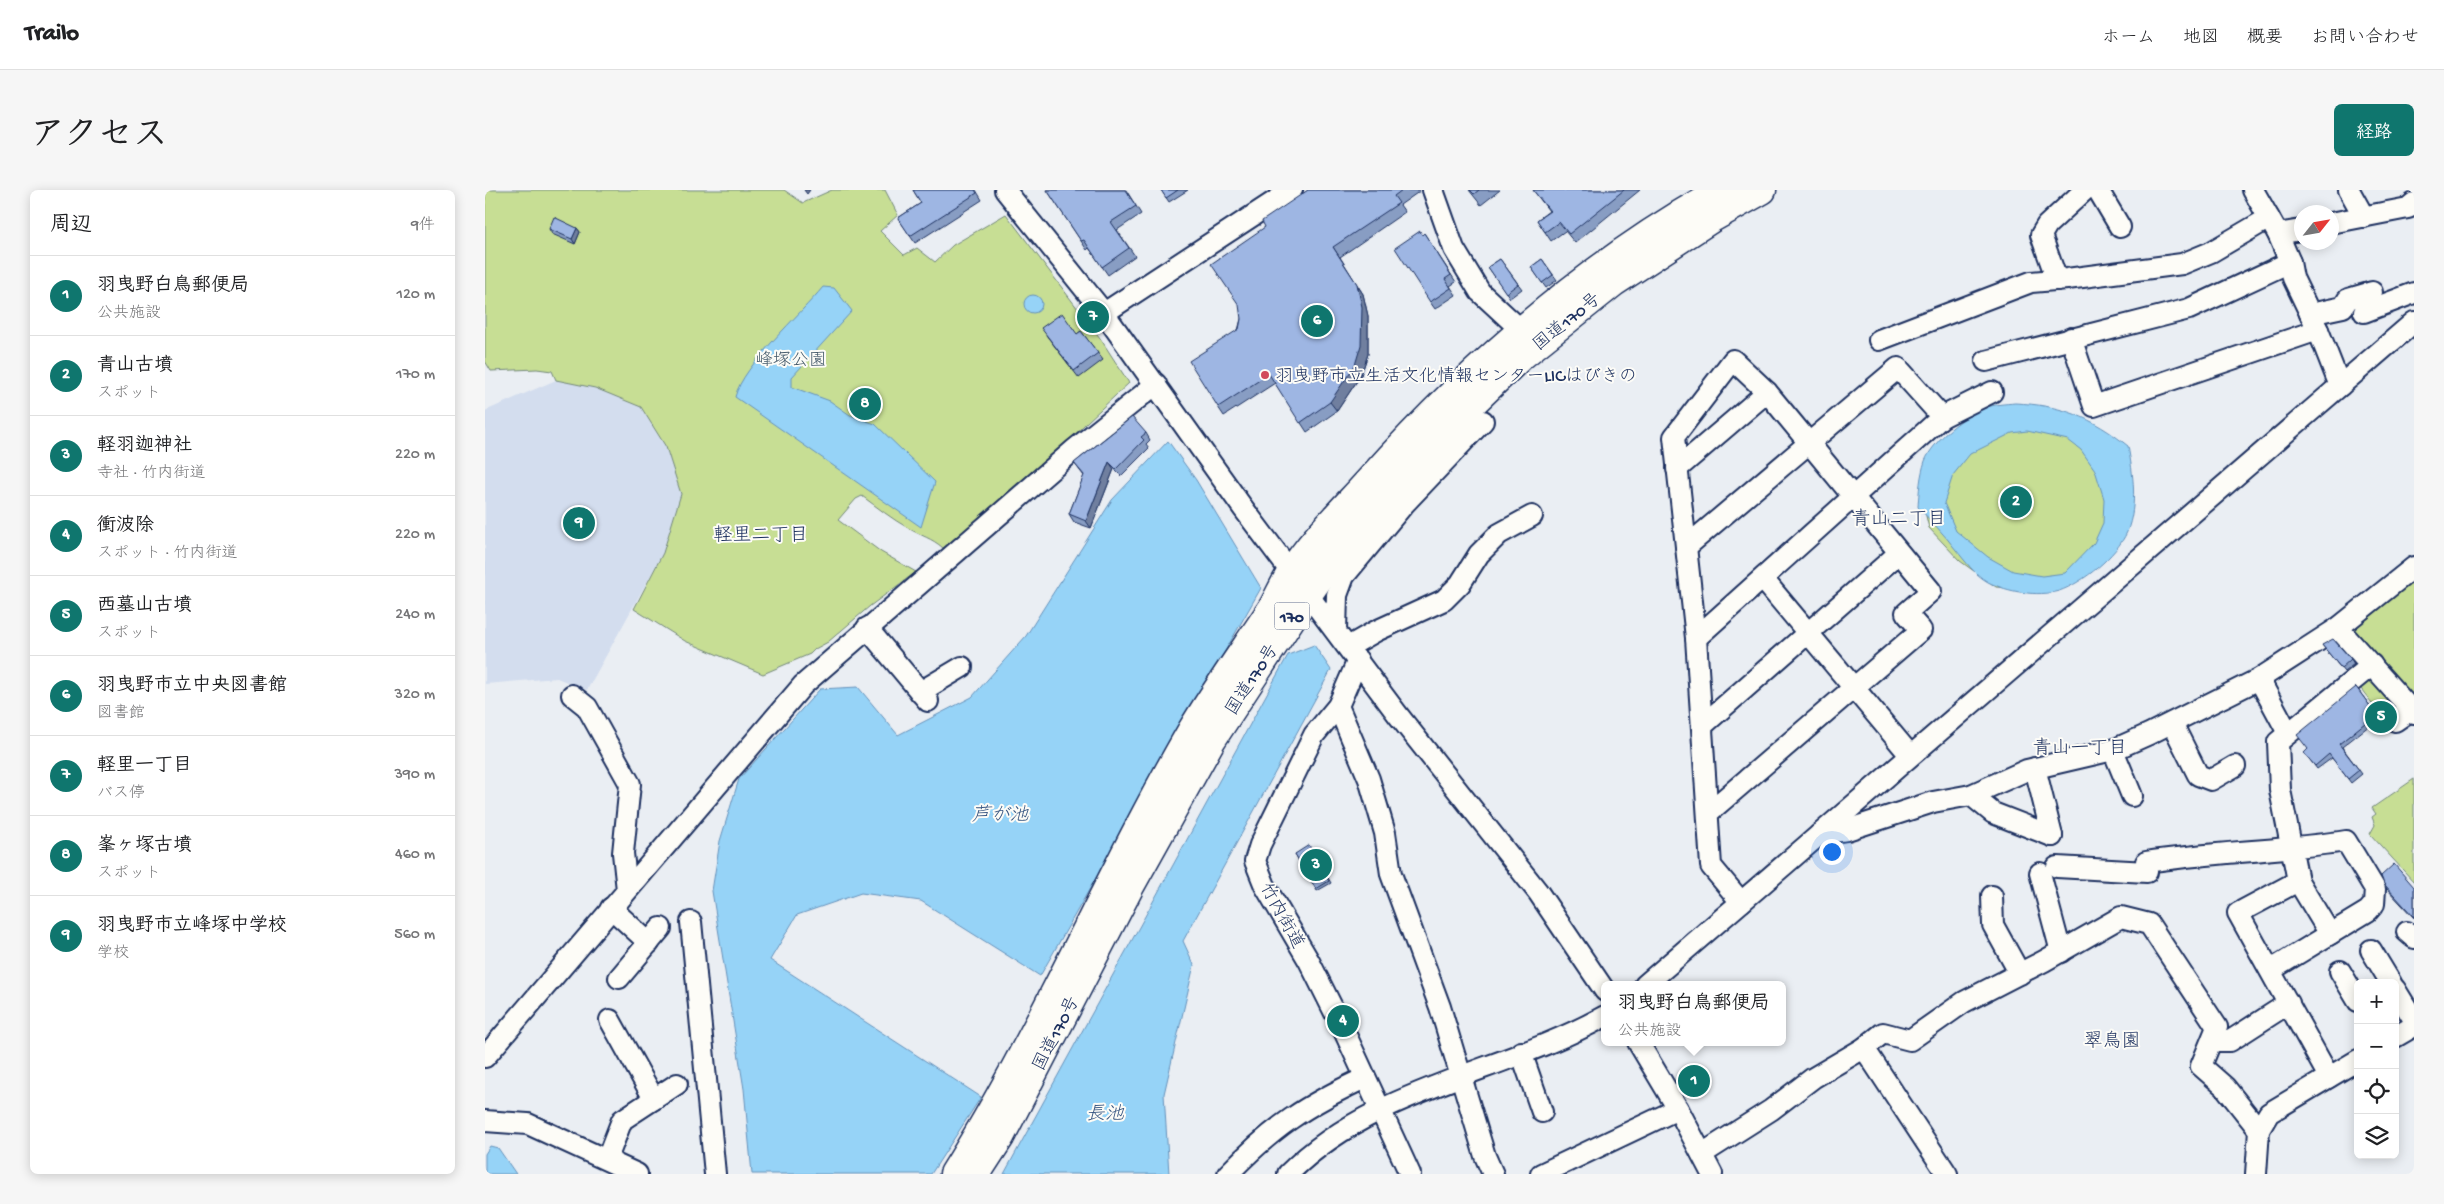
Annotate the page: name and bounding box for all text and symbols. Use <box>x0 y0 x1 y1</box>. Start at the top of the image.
text: Trailo <box>25 20 79 49</box>
text: ホーム <box>2102 28 2155 49</box>
text: 地図 <box>2183 28 2219 49</box>
text: 概要 <box>2247 28 2283 49</box>
text: お問い合わせ <box>2311 28 2419 49</box>
button: 経路 <box>2334 104 2414 156</box>
text: アクセス <box>30 117 168 158</box>
north arrow <box>2294 205 2339 250</box>
text: 周辺 <box>50 214 92 239</box>
text: 9件 <box>411 217 435 236</box>
text: 羽曳野白鳥郵便局 <box>97 275 249 298</box>
text: 1 <box>63 286 69 305</box>
text: 120 m <box>396 286 435 305</box>
street label: 国道170号 <box>1529 289 1606 357</box>
pin: 7 <box>1077 298 1109 336</box>
pin: 6 <box>1301 302 1333 340</box>
text: 公共施設 <box>97 305 161 324</box>
park label: 峰塚公園 <box>755 350 827 372</box>
text: 青山古墳 <box>97 355 173 378</box>
text: 2 <box>62 366 70 385</box>
text: 170 m <box>396 366 435 385</box>
place label: 羽曳野市立生活文化情報センターLICはびきの <box>1275 366 1637 388</box>
marker: 羽曳野市立生活文化情報センターLICはびきの <box>1259 369 1271 381</box>
text: スポット <box>97 385 161 404</box>
pin: 8 <box>849 385 881 423</box>
text: 軽羽迦神社 <box>97 435 192 458</box>
text: 3 <box>62 446 70 465</box>
text: 220 m <box>395 446 435 465</box>
text: 寺社 · 竹内街道 <box>97 465 206 484</box>
pin: 2 <box>2000 483 2032 521</box>
pin: 9 <box>563 504 595 542</box>
district label: 青山二丁目 <box>1851 508 1947 532</box>
text: 衝波除 <box>97 515 154 538</box>
district label: 軽里二丁目 <box>713 525 809 548</box>
text: 4 <box>62 526 70 545</box>
text: 220 m <box>395 526 435 545</box>
text: スポット · 竹内街道 <box>97 545 238 564</box>
text: 西墓山古墳 <box>97 595 192 618</box>
road number: 170 <box>1275 602 1309 630</box>
text: 5 <box>62 606 70 625</box>
text: 240 m <box>395 606 435 625</box>
text: スポット <box>97 625 161 644</box>
street label: 国道170号 <box>1221 640 1284 720</box>
text: 羽曳野市立中央図書館 <box>97 675 287 698</box>
text: 6 <box>62 686 70 705</box>
text: 320 m <box>395 686 435 705</box>
pin: 5 <box>2365 698 2397 736</box>
text: 図書館 <box>97 705 145 724</box>
district label: 青山一丁目 <box>2032 737 2128 761</box>
text: 軽里一丁目 <box>97 755 192 778</box>
text: 7 <box>62 766 70 785</box>
text: 390 m <box>394 766 435 785</box>
text: バス停 <box>97 785 145 804</box>
water label: 芦が池 <box>971 804 1029 828</box>
text: 峯ヶ塚古墳 <box>97 835 192 858</box>
your location <box>1819 839 1845 865</box>
text: 8 <box>62 846 70 865</box>
text: 460 m <box>395 846 435 865</box>
pin: 3 <box>1300 846 1332 884</box>
text: スポット <box>97 865 161 884</box>
street label: 竹内街道 <box>1254 879 1308 953</box>
text: 羽曳野市立峰塚中学校 <box>97 915 287 938</box>
text: 9 <box>62 926 70 945</box>
text: 560 m <box>394 926 435 945</box>
text: 学校 <box>97 945 129 964</box>
map controls <box>2354 979 2399 1159</box>
button: + <box>2354 979 2399 1024</box>
popup <box>1601 981 1786 1046</box>
street label: 国道170号 <box>1029 993 1085 1075</box>
text: 羽曳野白鳥郵便局 <box>1617 993 1770 1016</box>
pin: 4 <box>1327 1002 1359 1040</box>
text: 公共施設 <box>1617 1023 1682 1042</box>
button: − <box>2354 1024 2399 1069</box>
district label: 翠鳥園 <box>2083 1030 2141 1054</box>
pin: 1 <box>1678 1062 1710 1100</box>
button: locate <box>2354 1069 2399 1114</box>
water label: 長池 <box>1086 1104 1125 1127</box>
button: layers <box>2354 1114 2399 1159</box>

